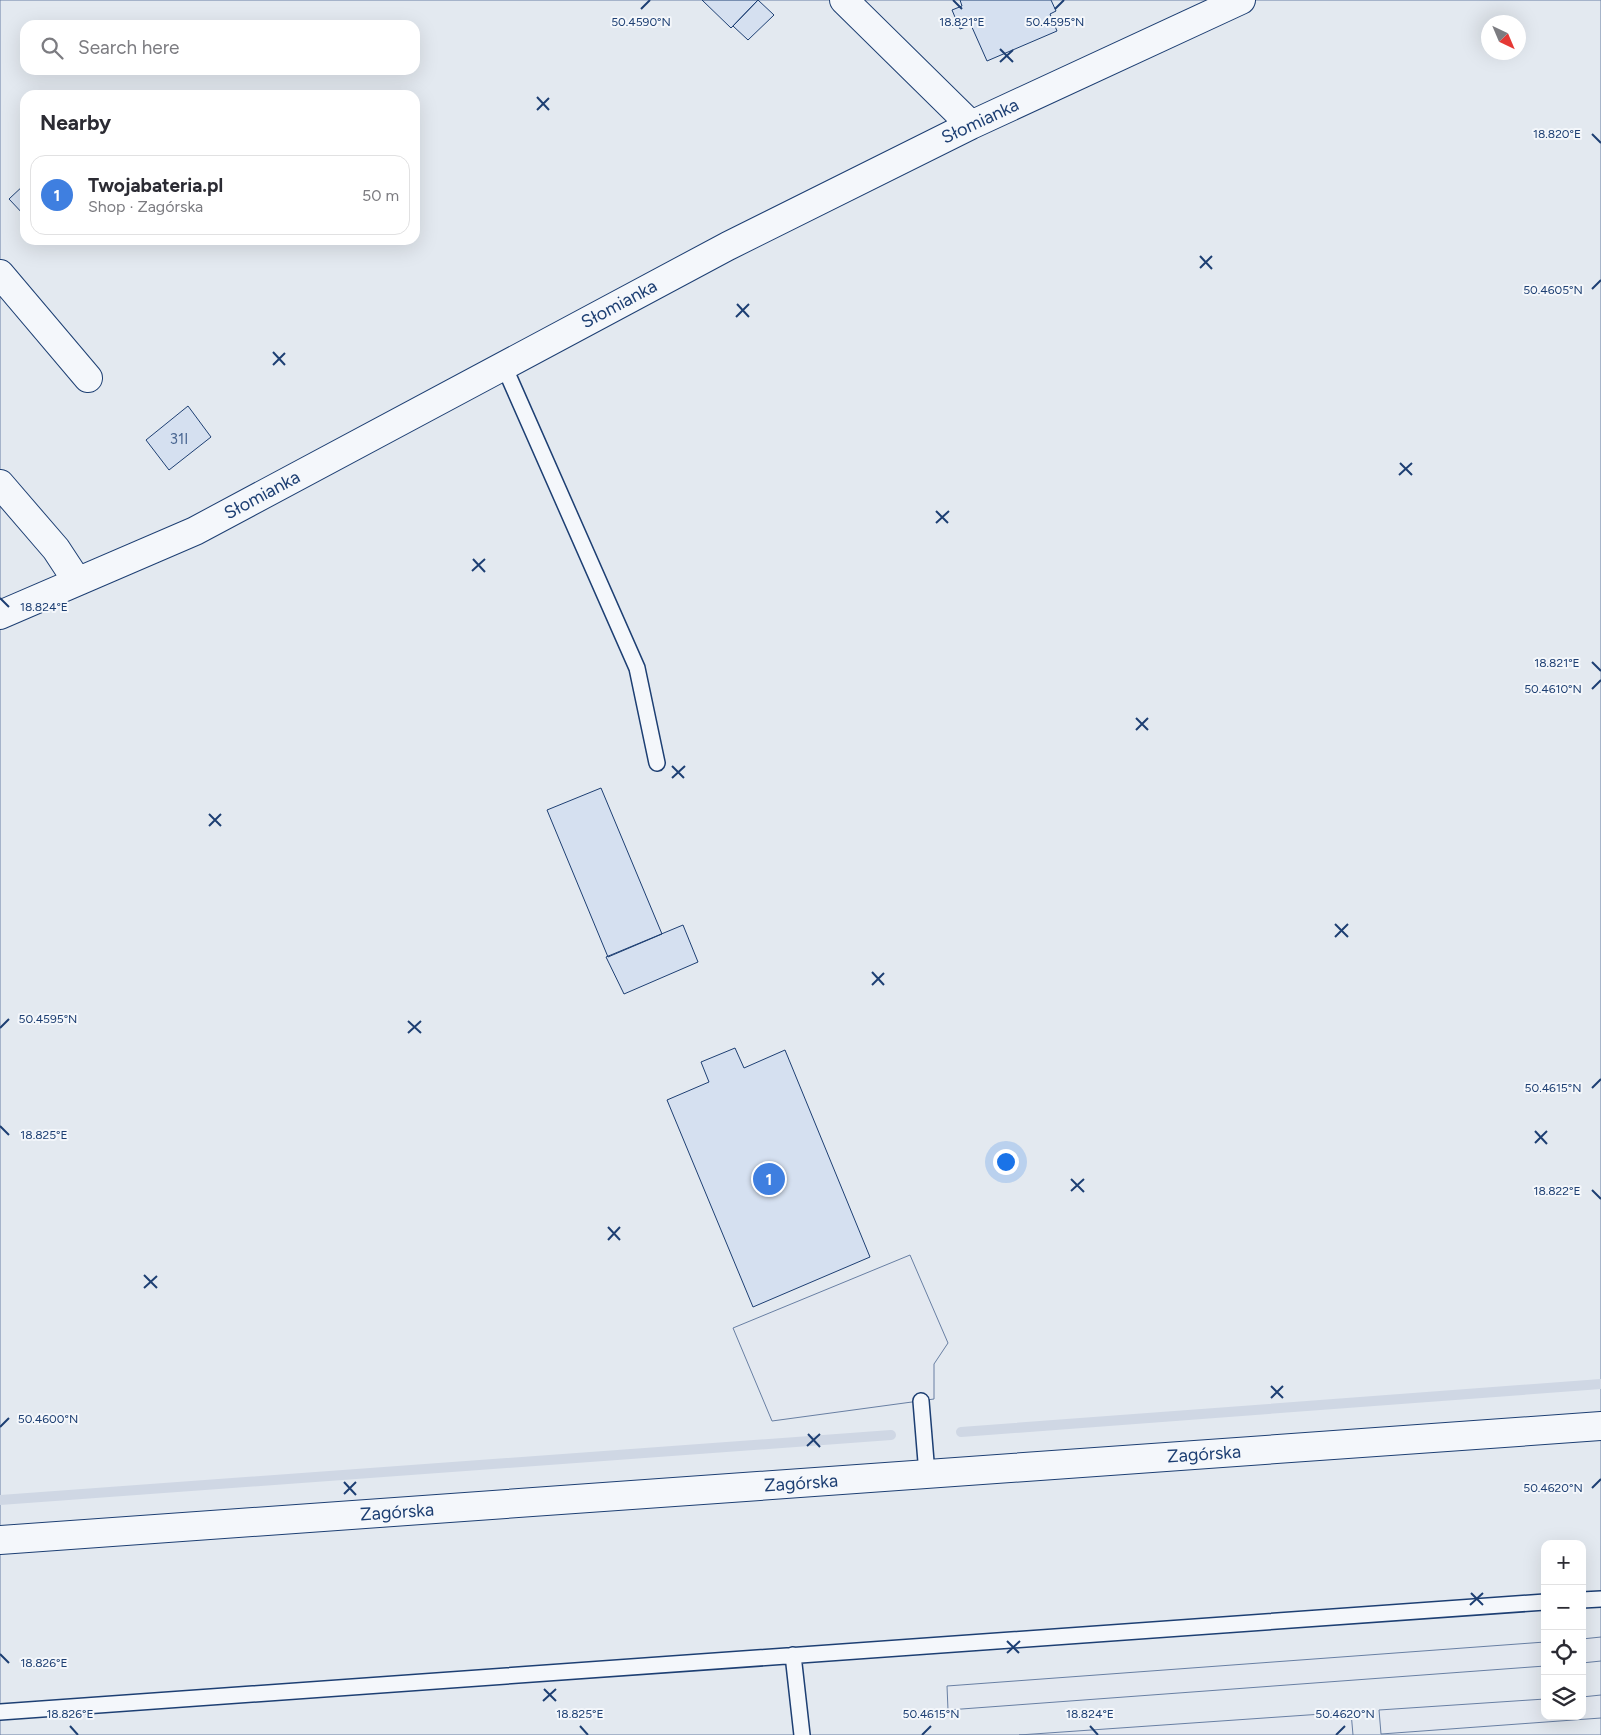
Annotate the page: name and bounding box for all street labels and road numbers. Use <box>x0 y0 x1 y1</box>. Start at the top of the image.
street label: Słomianka <box>938 93 1022 149</box>
street label: Słomianka <box>577 275 661 333</box>
street label: Słomianka <box>220 466 304 524</box>
street label: Zagórska <box>1166 1440 1242 1468</box>
street label: Zagórska <box>763 1469 839 1497</box>
street label: Zagórska <box>359 1498 435 1526</box>

